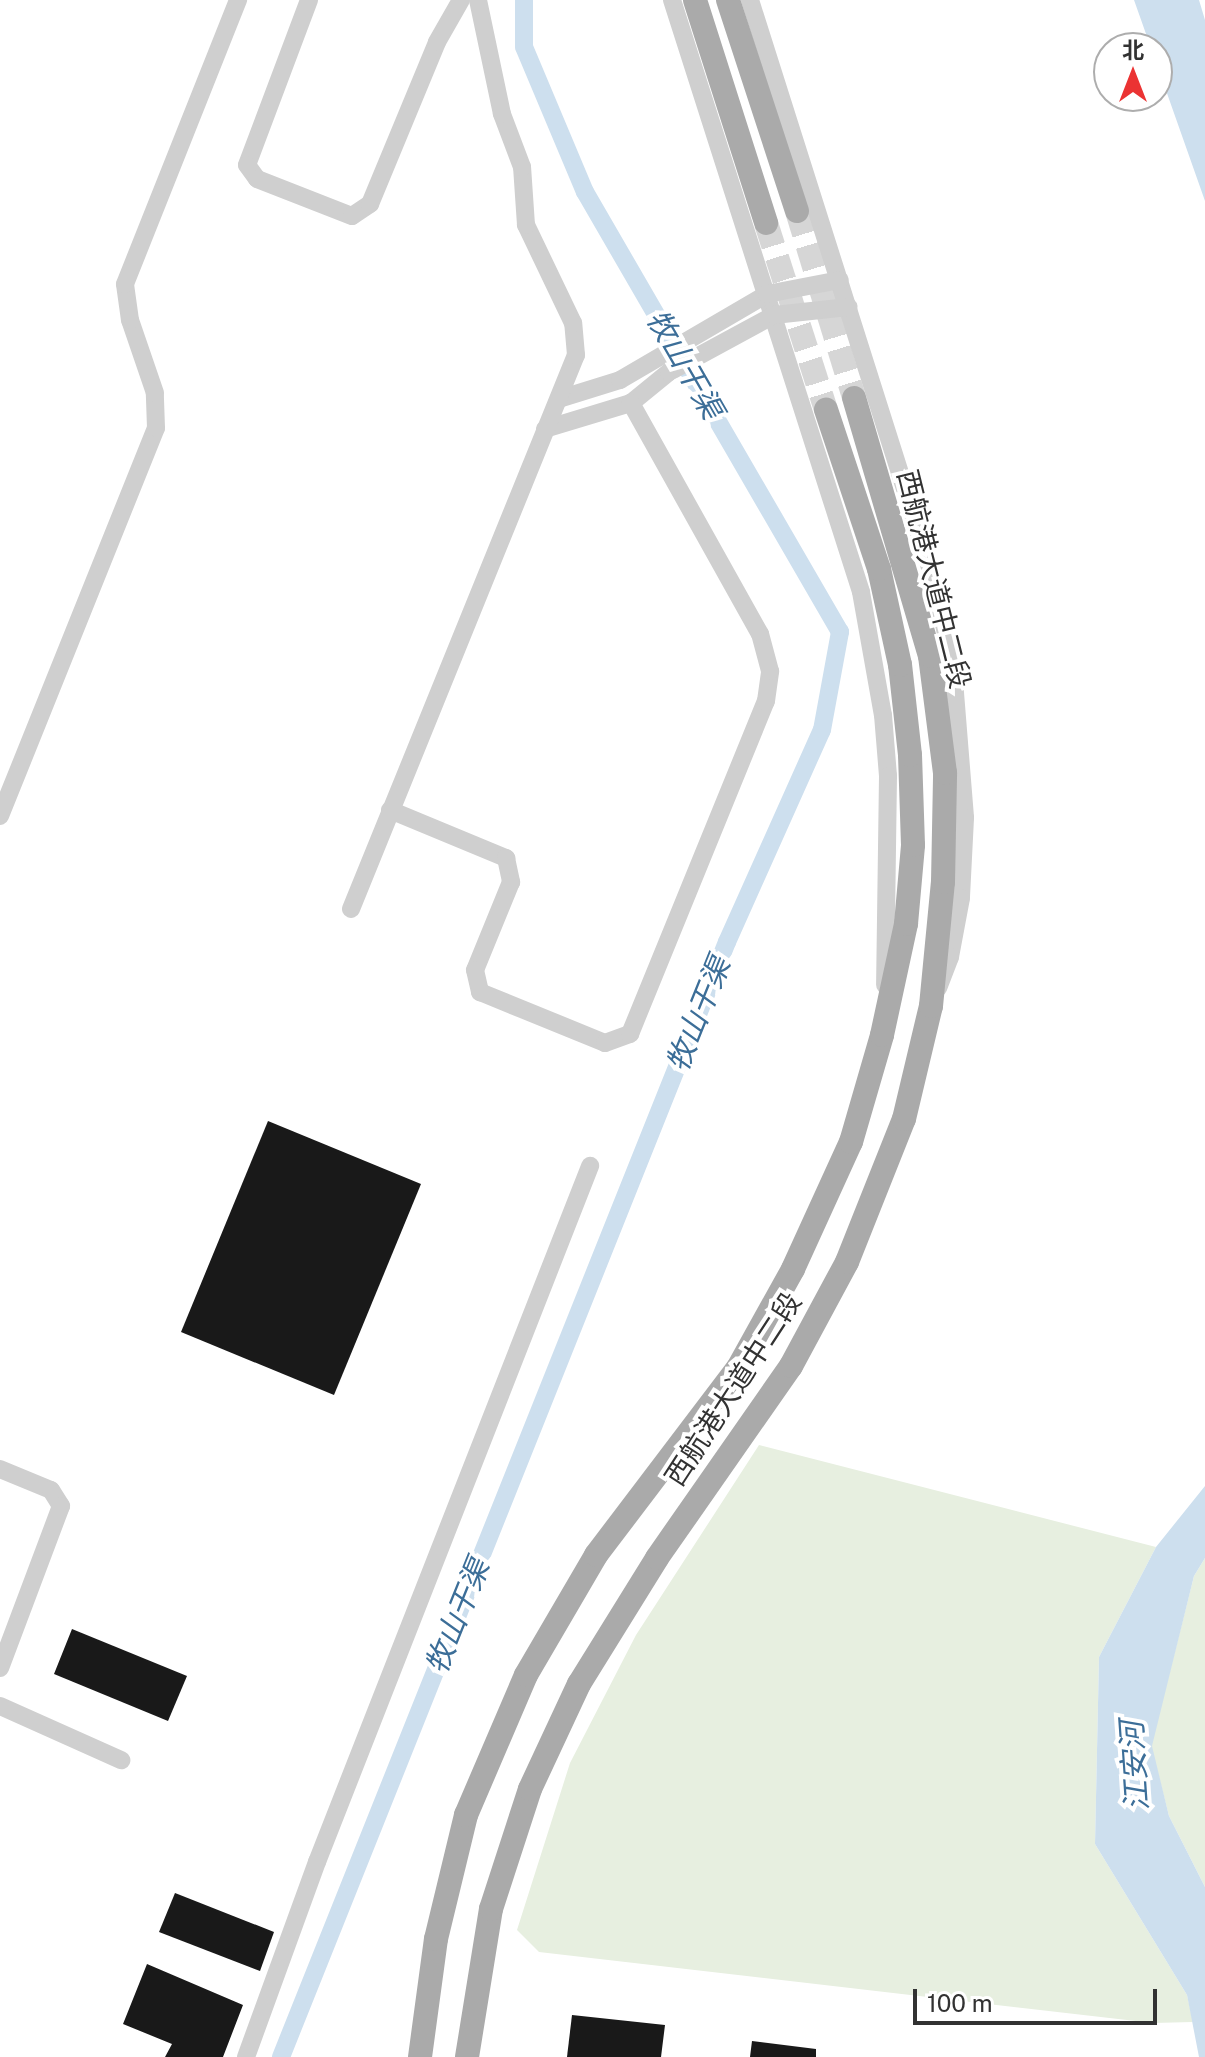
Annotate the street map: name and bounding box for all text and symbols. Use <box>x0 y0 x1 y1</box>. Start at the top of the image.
north arrow <box>1093 32 1173 112</box>
text: 北 <box>1122 37 1144 63</box>
water label: 牧山干渠 <box>639 303 731 425</box>
street label: 西航港大道中二段 <box>891 466 977 692</box>
water label: 牧山干渠 <box>659 952 737 1076</box>
street label: 西航港大道中二段 <box>658 1286 808 1492</box>
water label: 牧山干渠 <box>418 1554 496 1678</box>
water label: 江安河 <box>1113 1720 1155 1812</box>
scale bar <box>917 1973 1161 2023</box>
text: 100 m <box>927 1989 993 2017</box>

